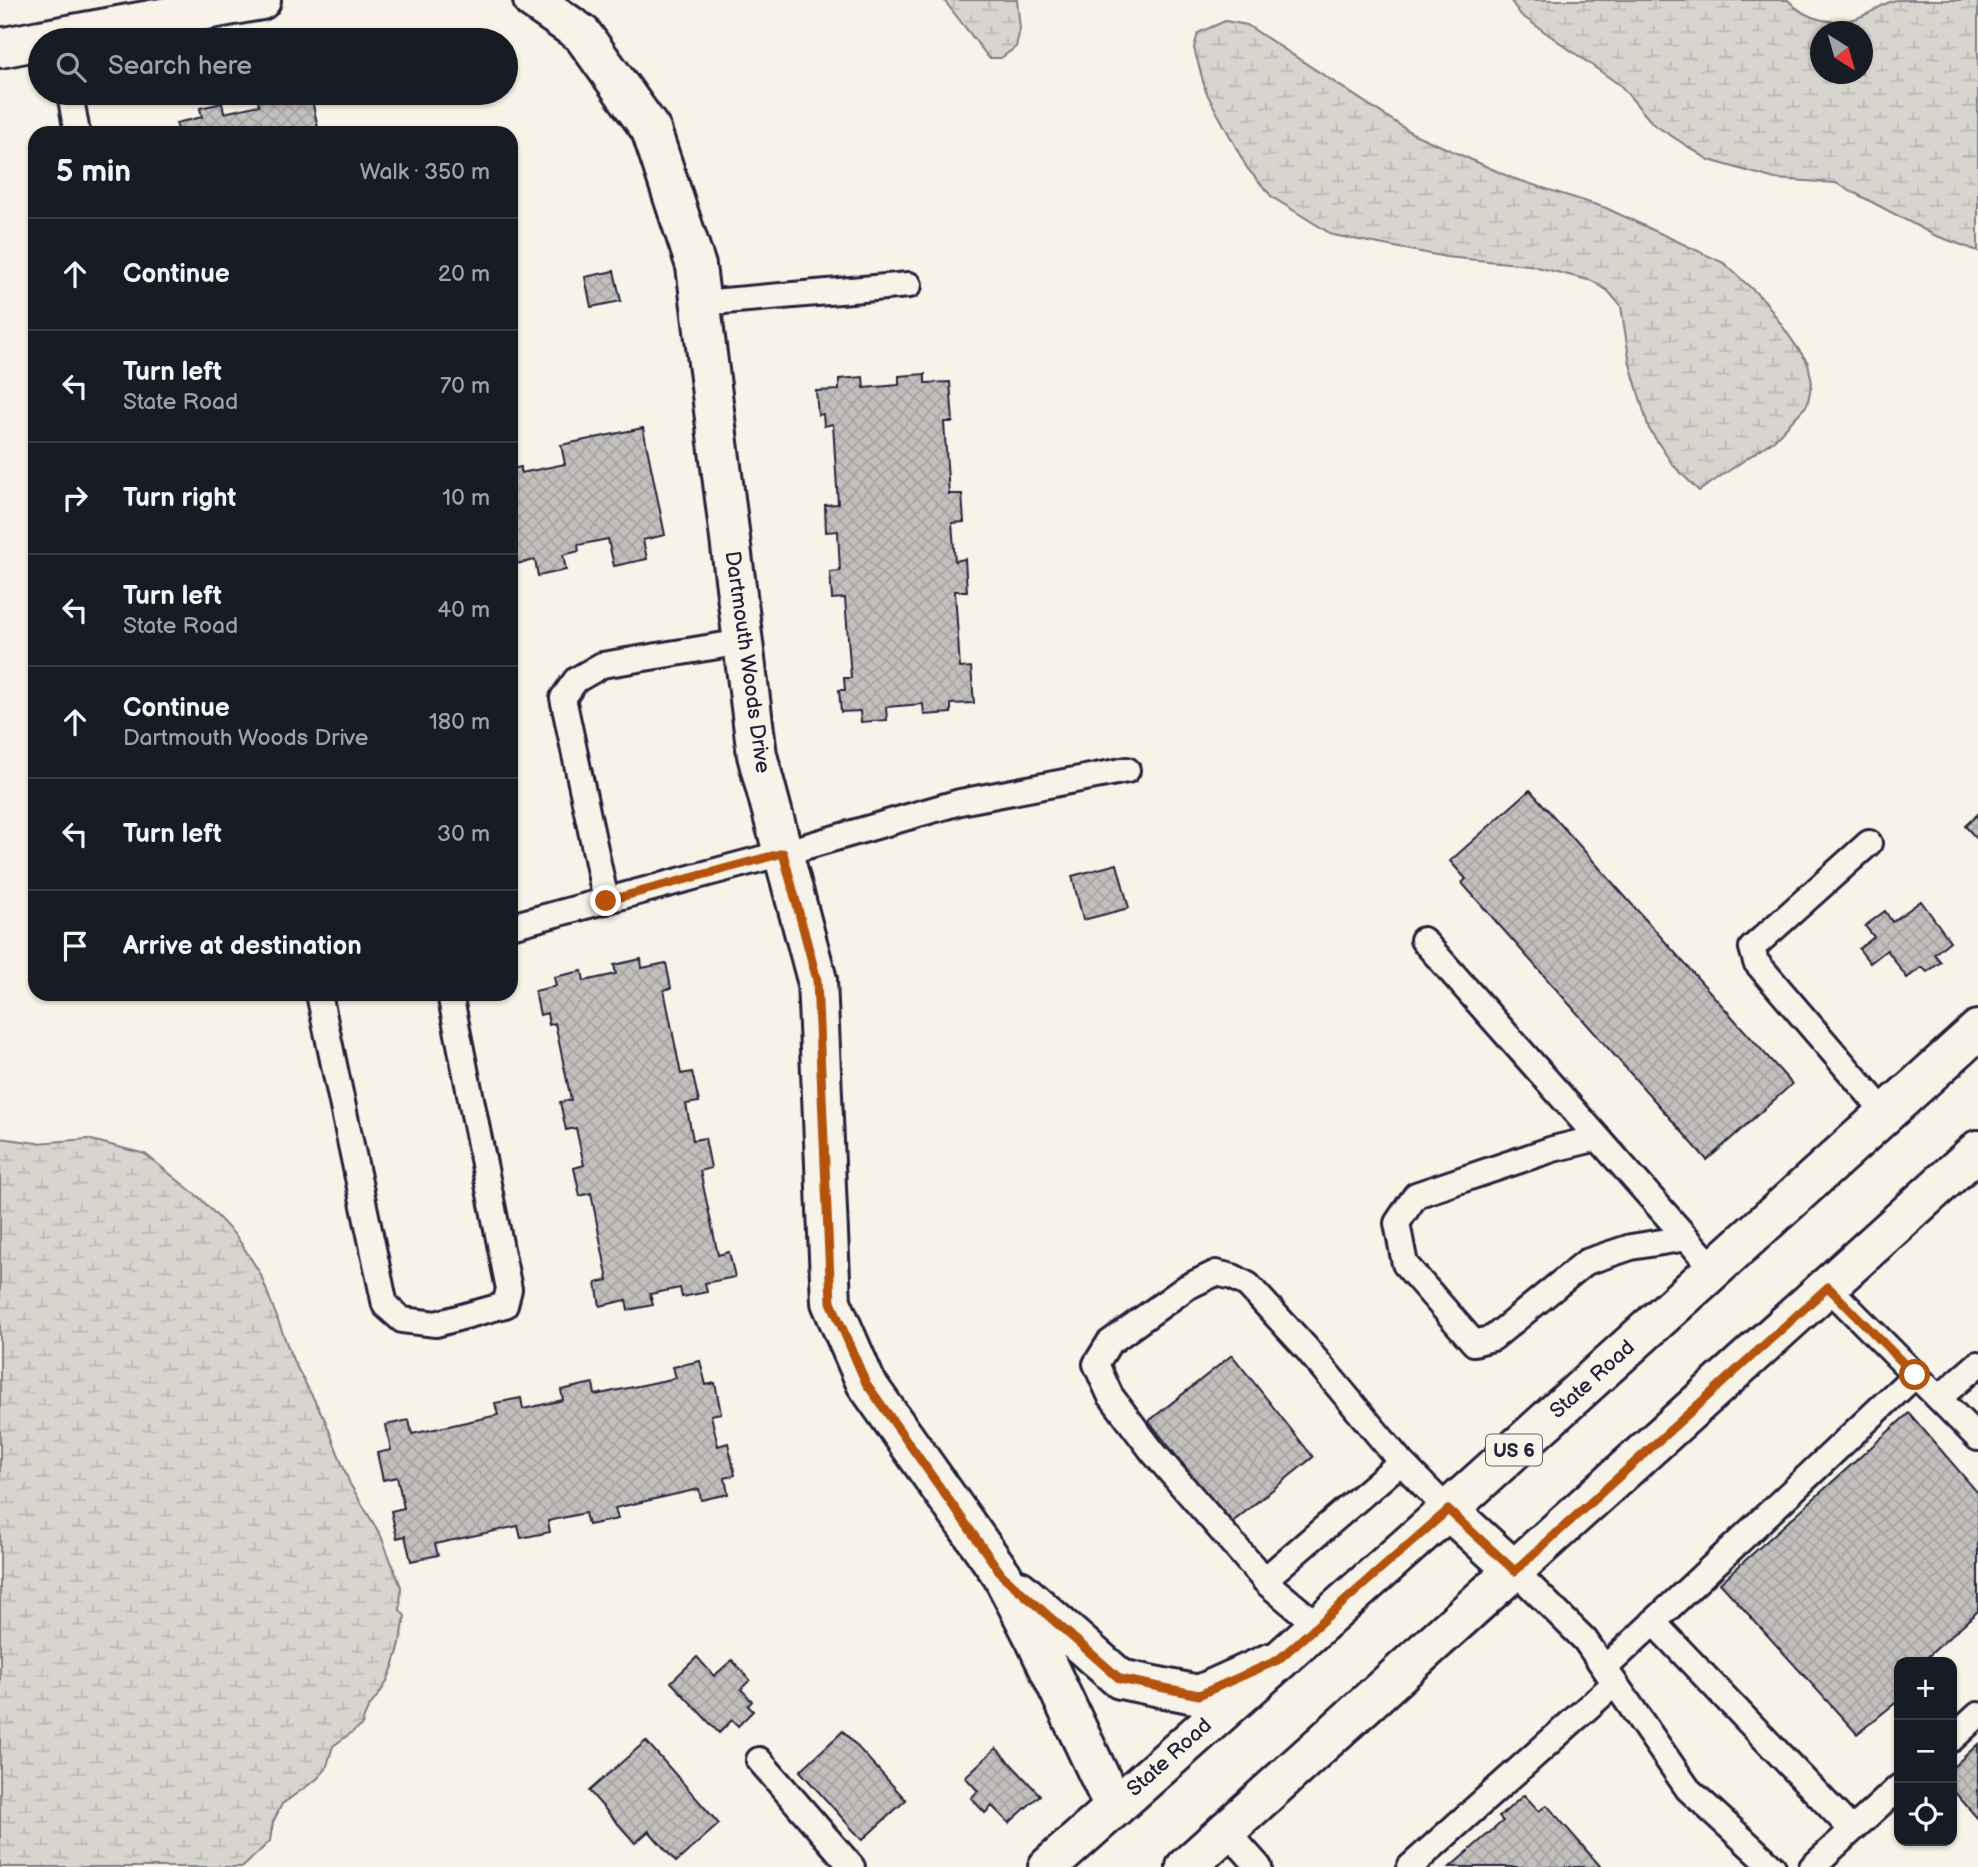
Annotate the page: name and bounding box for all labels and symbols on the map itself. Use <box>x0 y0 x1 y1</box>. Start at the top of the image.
north arrow <box>1810 21 1873 84</box>
street label: Dartmouth Woods Drive <box>720 549 775 775</box>
route end <box>590 885 621 916</box>
street label: State Road <box>1545 1335 1640 1424</box>
route start <box>1899 1359 1930 1390</box>
road number: US 6 <box>1486 1434 1542 1466</box>
street label: State Road <box>1122 1713 1217 1802</box>

